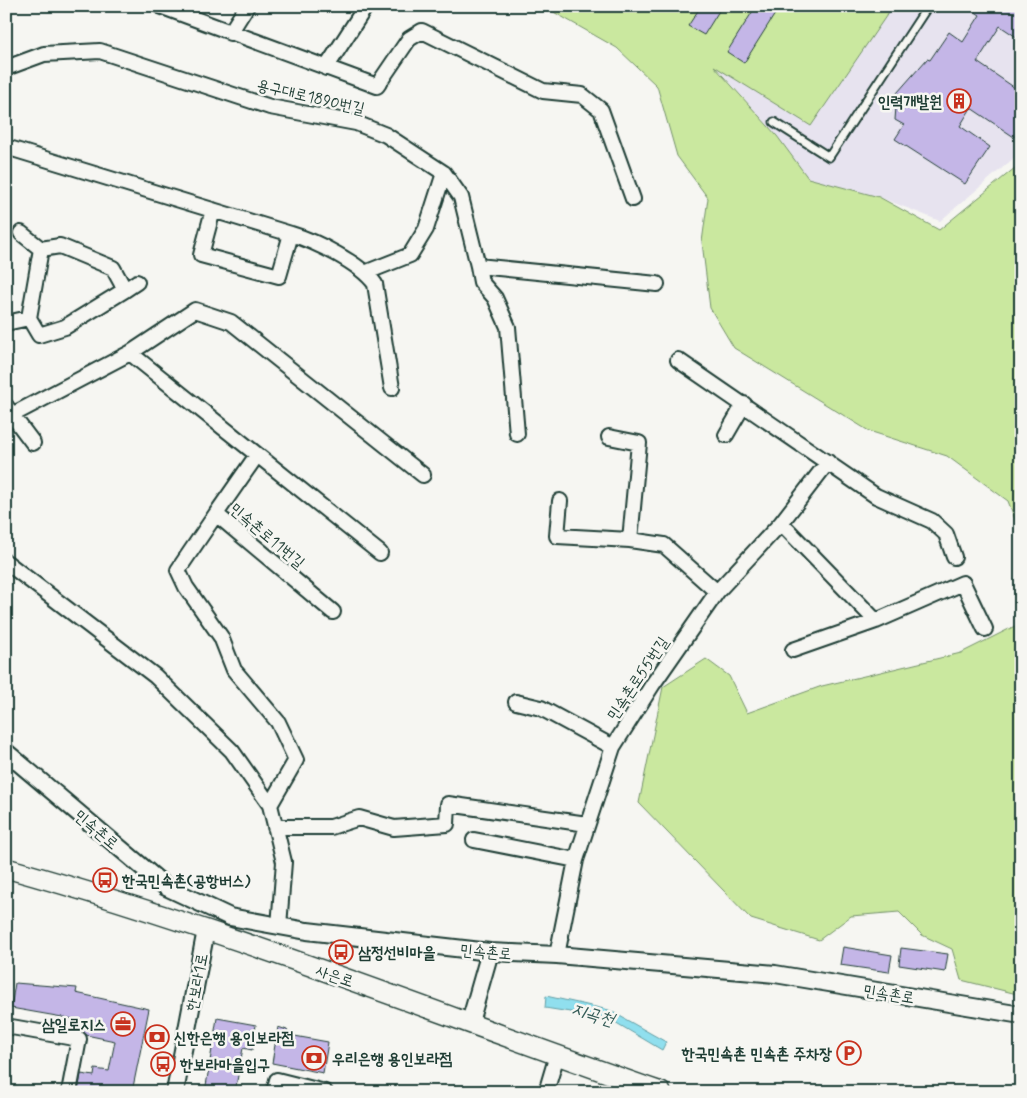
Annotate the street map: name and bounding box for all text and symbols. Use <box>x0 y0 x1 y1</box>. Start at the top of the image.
street label: 용구대로1890번길 <box>255 75 367 120</box>
building icon: 인력개발원 <box>946 88 972 114</box>
place label: 인력개발원 <box>878 92 942 113</box>
street label: 민속촌로11번길 <box>225 499 309 574</box>
street label: 민속촌로55번길 <box>603 633 674 725</box>
street label: 민속촌로 <box>70 806 123 855</box>
bus stop icon: 한국민속촌(공항버스) <box>92 867 118 893</box>
place label: 한국민속촌(공항버스) <box>121 871 251 892</box>
bus stop icon: 삼정선비마을 <box>328 939 354 965</box>
street label: 민속촌로 <box>459 940 512 965</box>
place label: 삼정선비마을 <box>358 943 435 964</box>
street label: 한보라1로 <box>182 951 213 1013</box>
street label: 사은로 <box>313 960 356 993</box>
street label: 민속촌로 <box>862 980 916 1009</box>
water label: 지곡천 <box>568 997 618 1033</box>
office icon: 삼일로지스 <box>110 1011 136 1037</box>
place label: 삼일로지스 <box>42 1015 106 1036</box>
bank icon: 신한은행 용인보라점 <box>144 1024 170 1050</box>
place label: 신한은행 용인보라점 <box>174 1028 294 1049</box>
parking icon: 한국민속촌 민속촌 주차장 <box>836 1040 862 1066</box>
place label: 한국민속촌 민속촌 주차장 <box>681 1044 832 1065</box>
bank icon: 우리은행 용인보라점 <box>301 1045 327 1071</box>
place label: 우리은행 용인보라점 <box>332 1049 452 1070</box>
bus stop icon: 한보라마을입구 <box>150 1051 176 1077</box>
place label: 한보라마을입구 <box>179 1055 270 1076</box>

